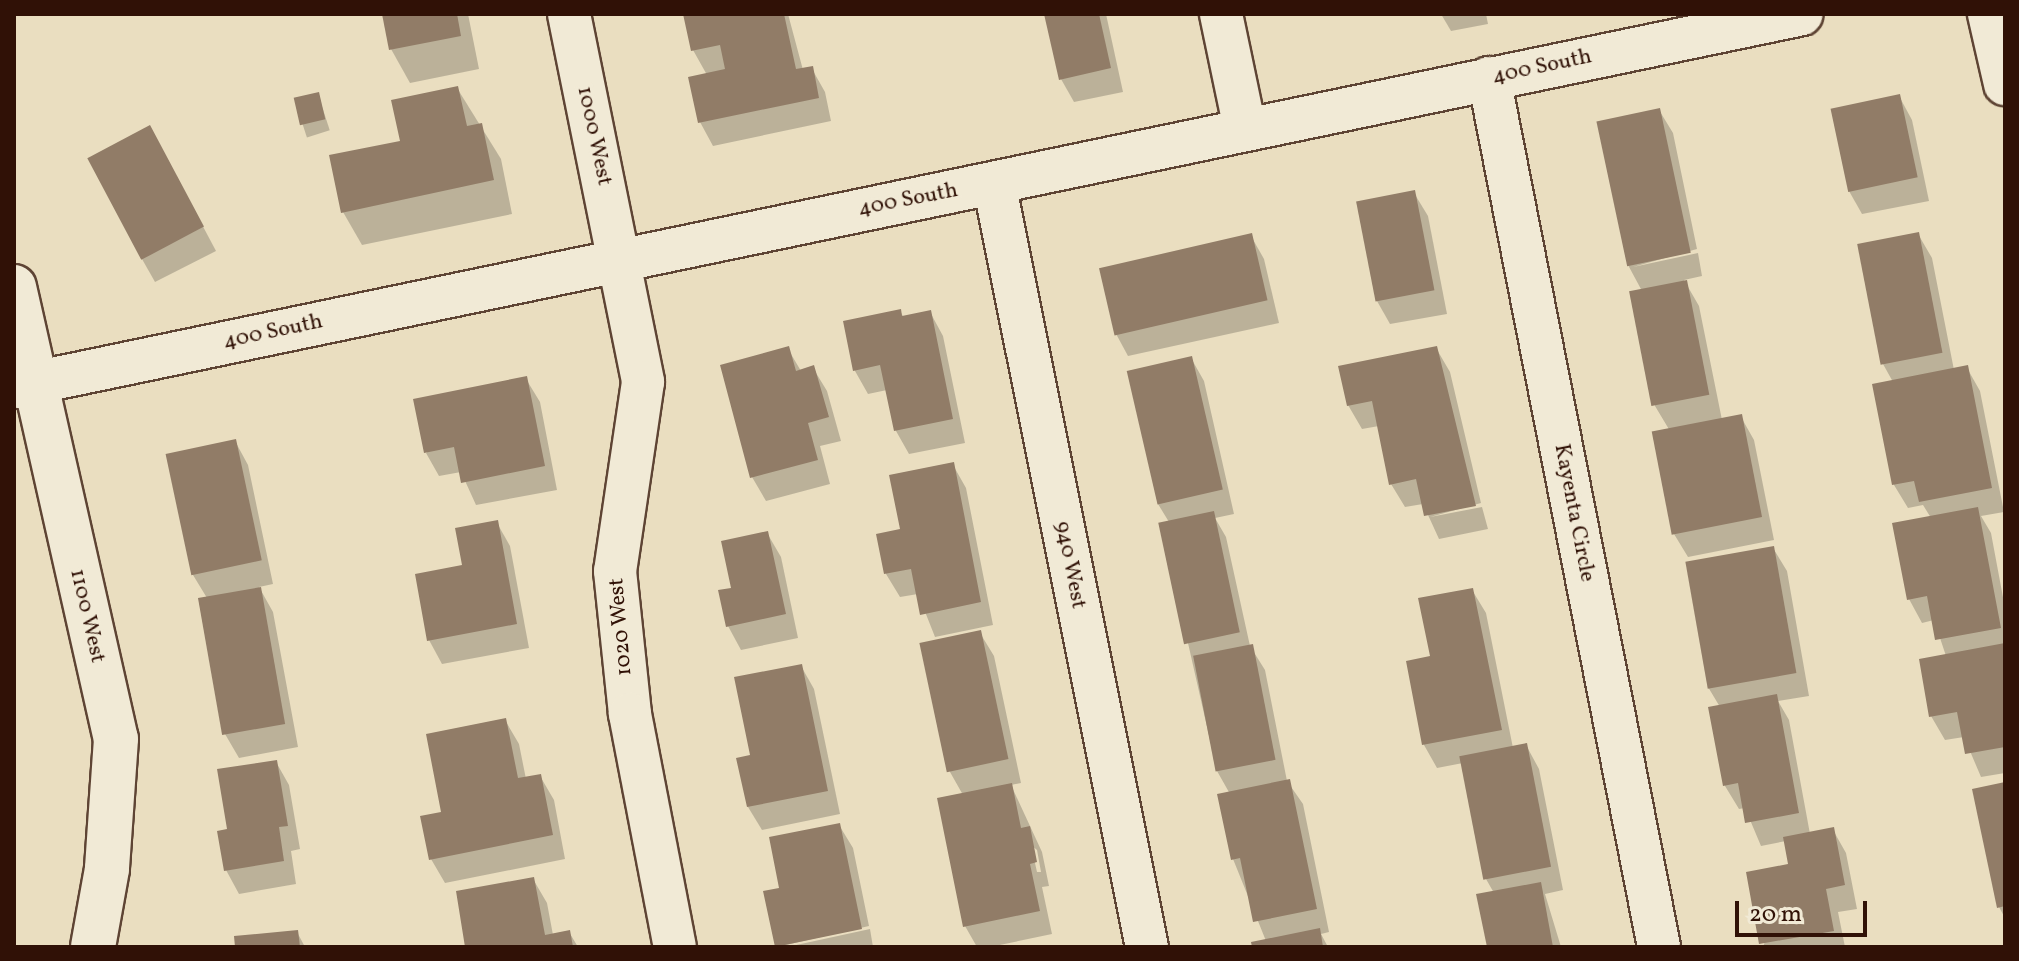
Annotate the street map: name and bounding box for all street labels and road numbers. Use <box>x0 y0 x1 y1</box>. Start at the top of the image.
street label: 400 South <box>1490 44 1594 90</box>
street label: 1000 West <box>571 84 617 188</box>
street label: 400 South <box>856 177 960 223</box>
street label: 400 South <box>221 309 325 355</box>
street label: Kayenta Circle <box>1548 442 1600 584</box>
street label: 940 West <box>1049 519 1091 611</box>
street label: 1100 West <box>63 566 111 666</box>
street label: 1020 West <box>604 577 638 677</box>

